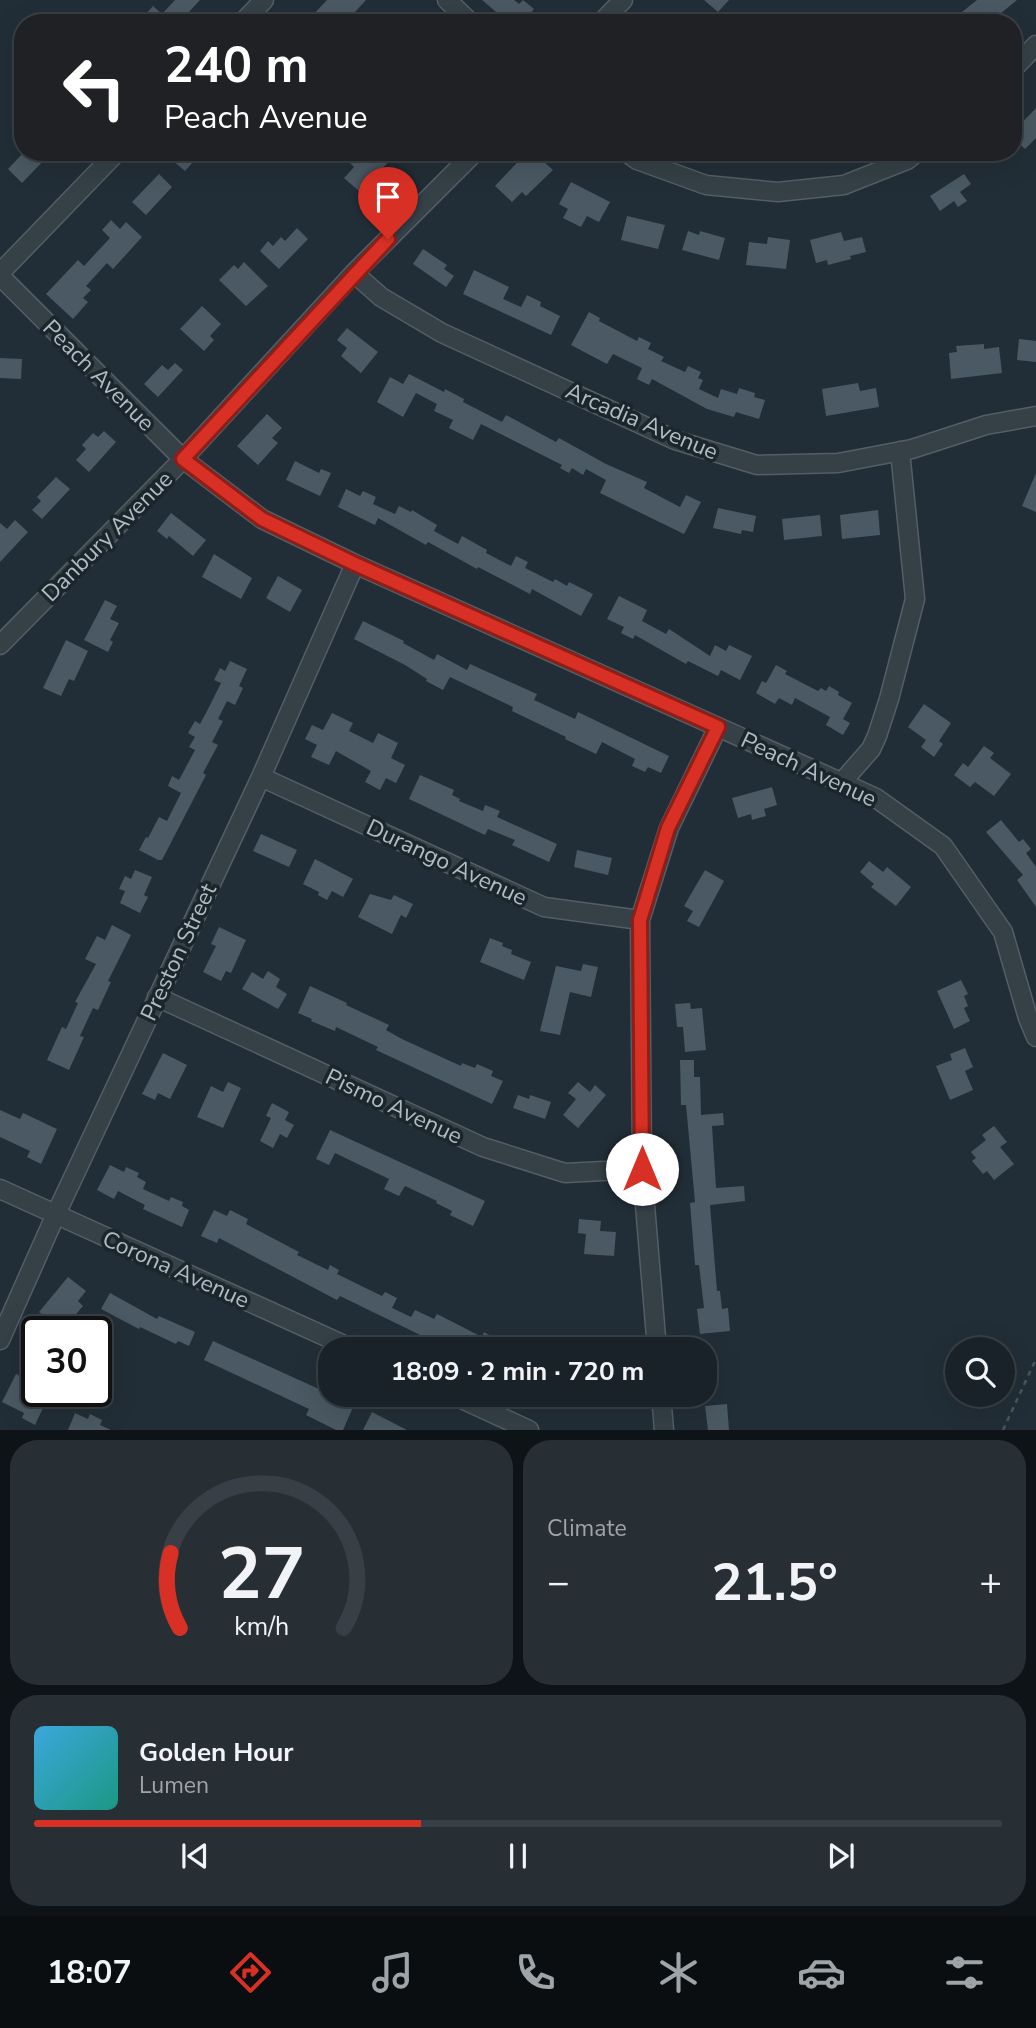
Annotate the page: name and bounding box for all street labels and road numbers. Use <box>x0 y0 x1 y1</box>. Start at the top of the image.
street label: Peach Avenue <box>36 313 161 438</box>
street label: Arcadia Avenue <box>561 375 723 468</box>
street label: Danbury Avenue <box>35 464 180 609</box>
street label: Peach Avenue <box>736 724 882 814</box>
street label: Durango Avenue <box>361 812 532 913</box>
street label: Preston Street <box>133 878 224 1026</box>
street label: Pismo Avenue <box>320 1061 467 1152</box>
street label: Corona Avenue <box>97 1223 254 1316</box>

